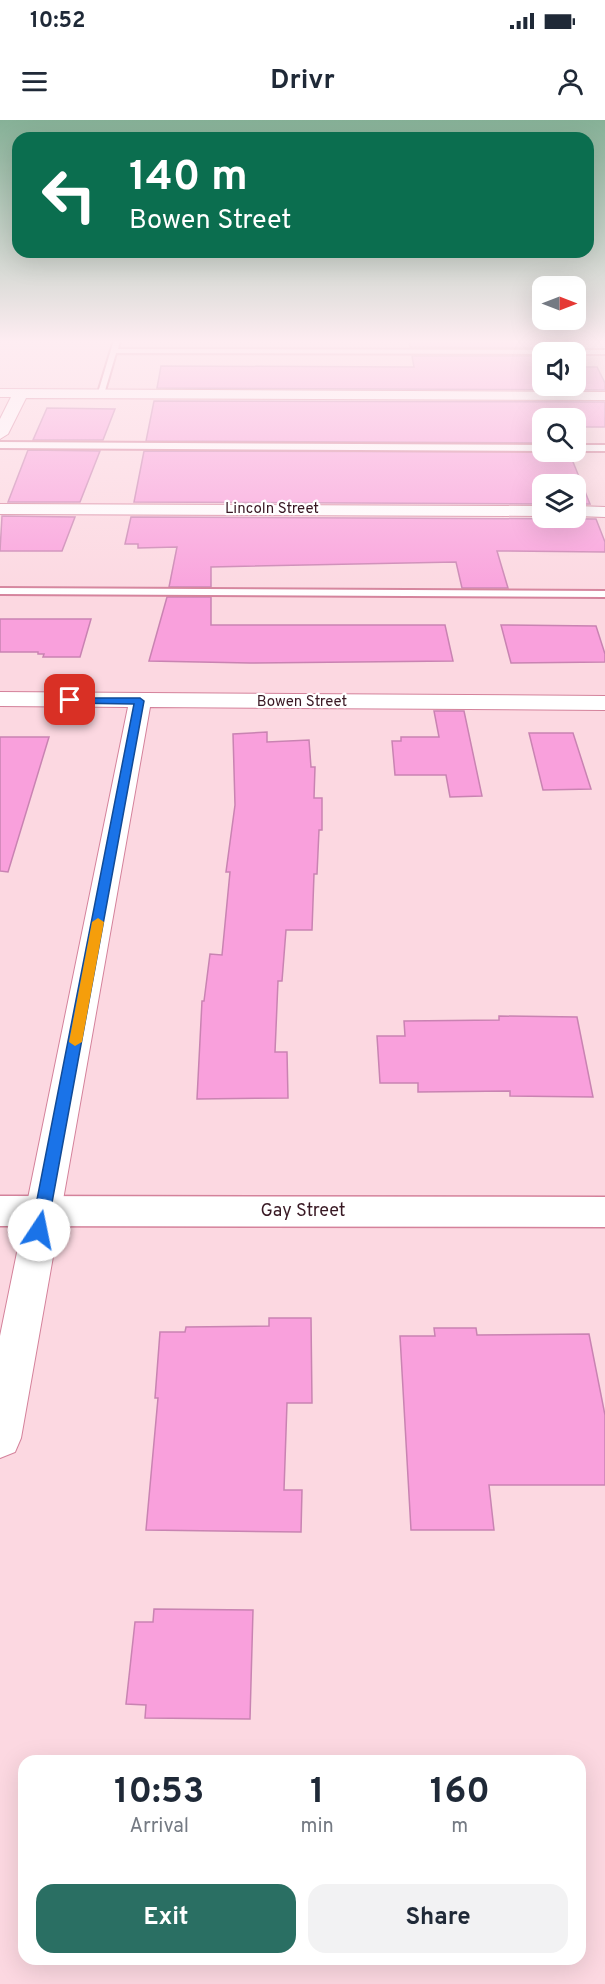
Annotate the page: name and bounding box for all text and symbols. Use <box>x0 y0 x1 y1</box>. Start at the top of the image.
text: 10:52 <box>30 8 86 35</box>
text: Drivr <box>270 64 335 98</box>
icon: menu <box>18 65 51 98</box>
icon: person <box>554 65 587 98</box>
text: 140 m <box>129 152 248 205</box>
icon: left <box>30 156 108 234</box>
text: Bowen Street <box>129 204 291 238</box>
north arrow <box>532 276 586 330</box>
map controls <box>532 276 586 528</box>
button: sound <box>532 342 586 396</box>
button: search <box>532 408 586 462</box>
button: layers <box>532 474 586 528</box>
street label: Lincoln Street <box>225 500 319 519</box>
pin <box>44 674 95 725</box>
icon: arrive <box>53 683 86 716</box>
street label: Bowen Street <box>257 693 347 712</box>
position arrow <box>7 1198 71 1262</box>
street label: Gay Street <box>260 1200 346 1223</box>
text: 10:53 <box>114 1770 204 1816</box>
text: 1 <box>310 1770 324 1816</box>
text: 160 <box>430 1770 490 1816</box>
text: Arrival <box>129 1814 189 1840</box>
text: min <box>300 1814 334 1840</box>
text: m <box>451 1814 468 1840</box>
button: Exit <box>36 1884 296 1953</box>
button: Share <box>308 1884 568 1953</box>

